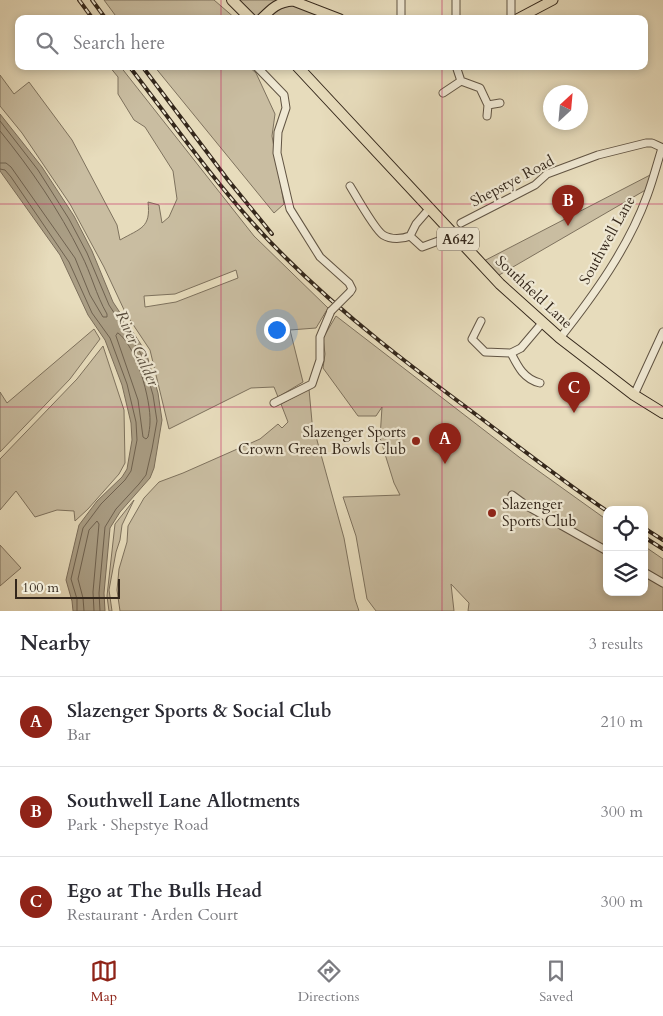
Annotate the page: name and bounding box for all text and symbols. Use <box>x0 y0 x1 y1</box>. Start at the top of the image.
search box <box>15 15 648 70</box>
icon: search <box>33 29 61 57</box>
text: Search here <box>73 30 165 56</box>
north arrow <box>543 85 588 130</box>
street label: Shepstye Road <box>467 151 557 211</box>
pin: B <box>552 185 584 226</box>
street label: Southwell Lane <box>574 192 640 288</box>
road number: A642 <box>437 228 479 250</box>
street label: Southfield Lane <box>491 251 577 333</box>
water label: River Calder <box>110 307 165 391</box>
your location <box>264 317 290 343</box>
pin: C <box>558 372 590 413</box>
place label: Slazenger Sports Crown Green Bowls Club <box>238 422 406 459</box>
pin: A <box>429 423 461 464</box>
marker: Slazenger Sports Crown Green Bowls Club <box>410 435 422 447</box>
place label: Slazenger Sports Club <box>502 494 576 531</box>
map controls <box>603 506 648 596</box>
button: locate <box>603 506 648 551</box>
marker: Slazenger Sports Club <box>486 507 498 519</box>
button: layers <box>603 551 648 596</box>
scale bar <box>15 576 120 599</box>
text: 100 m <box>22 578 59 597</box>
text: Nearby <box>20 629 91 658</box>
text: 3 results <box>589 633 643 655</box>
text: Slazenger Sports & Social Club <box>67 698 332 724</box>
text: A <box>30 711 42 733</box>
text: 210 m <box>601 711 643 733</box>
text: Bar <box>67 724 91 746</box>
text: Southwell Lane Allotments <box>67 788 300 814</box>
text: B <box>30 801 42 823</box>
text: 300 m <box>601 801 643 823</box>
text: Park · Shepstye Road <box>67 814 209 836</box>
text: Ego at The Bulls Head <box>67 878 262 904</box>
text: C <box>30 891 42 913</box>
text: 300 m <box>601 891 643 913</box>
text: Restaurant · Arden Court <box>67 904 238 926</box>
tab: Map <box>90 957 118 1006</box>
tab: Directions <box>298 957 359 1006</box>
tab: Saved <box>539 957 573 1006</box>

